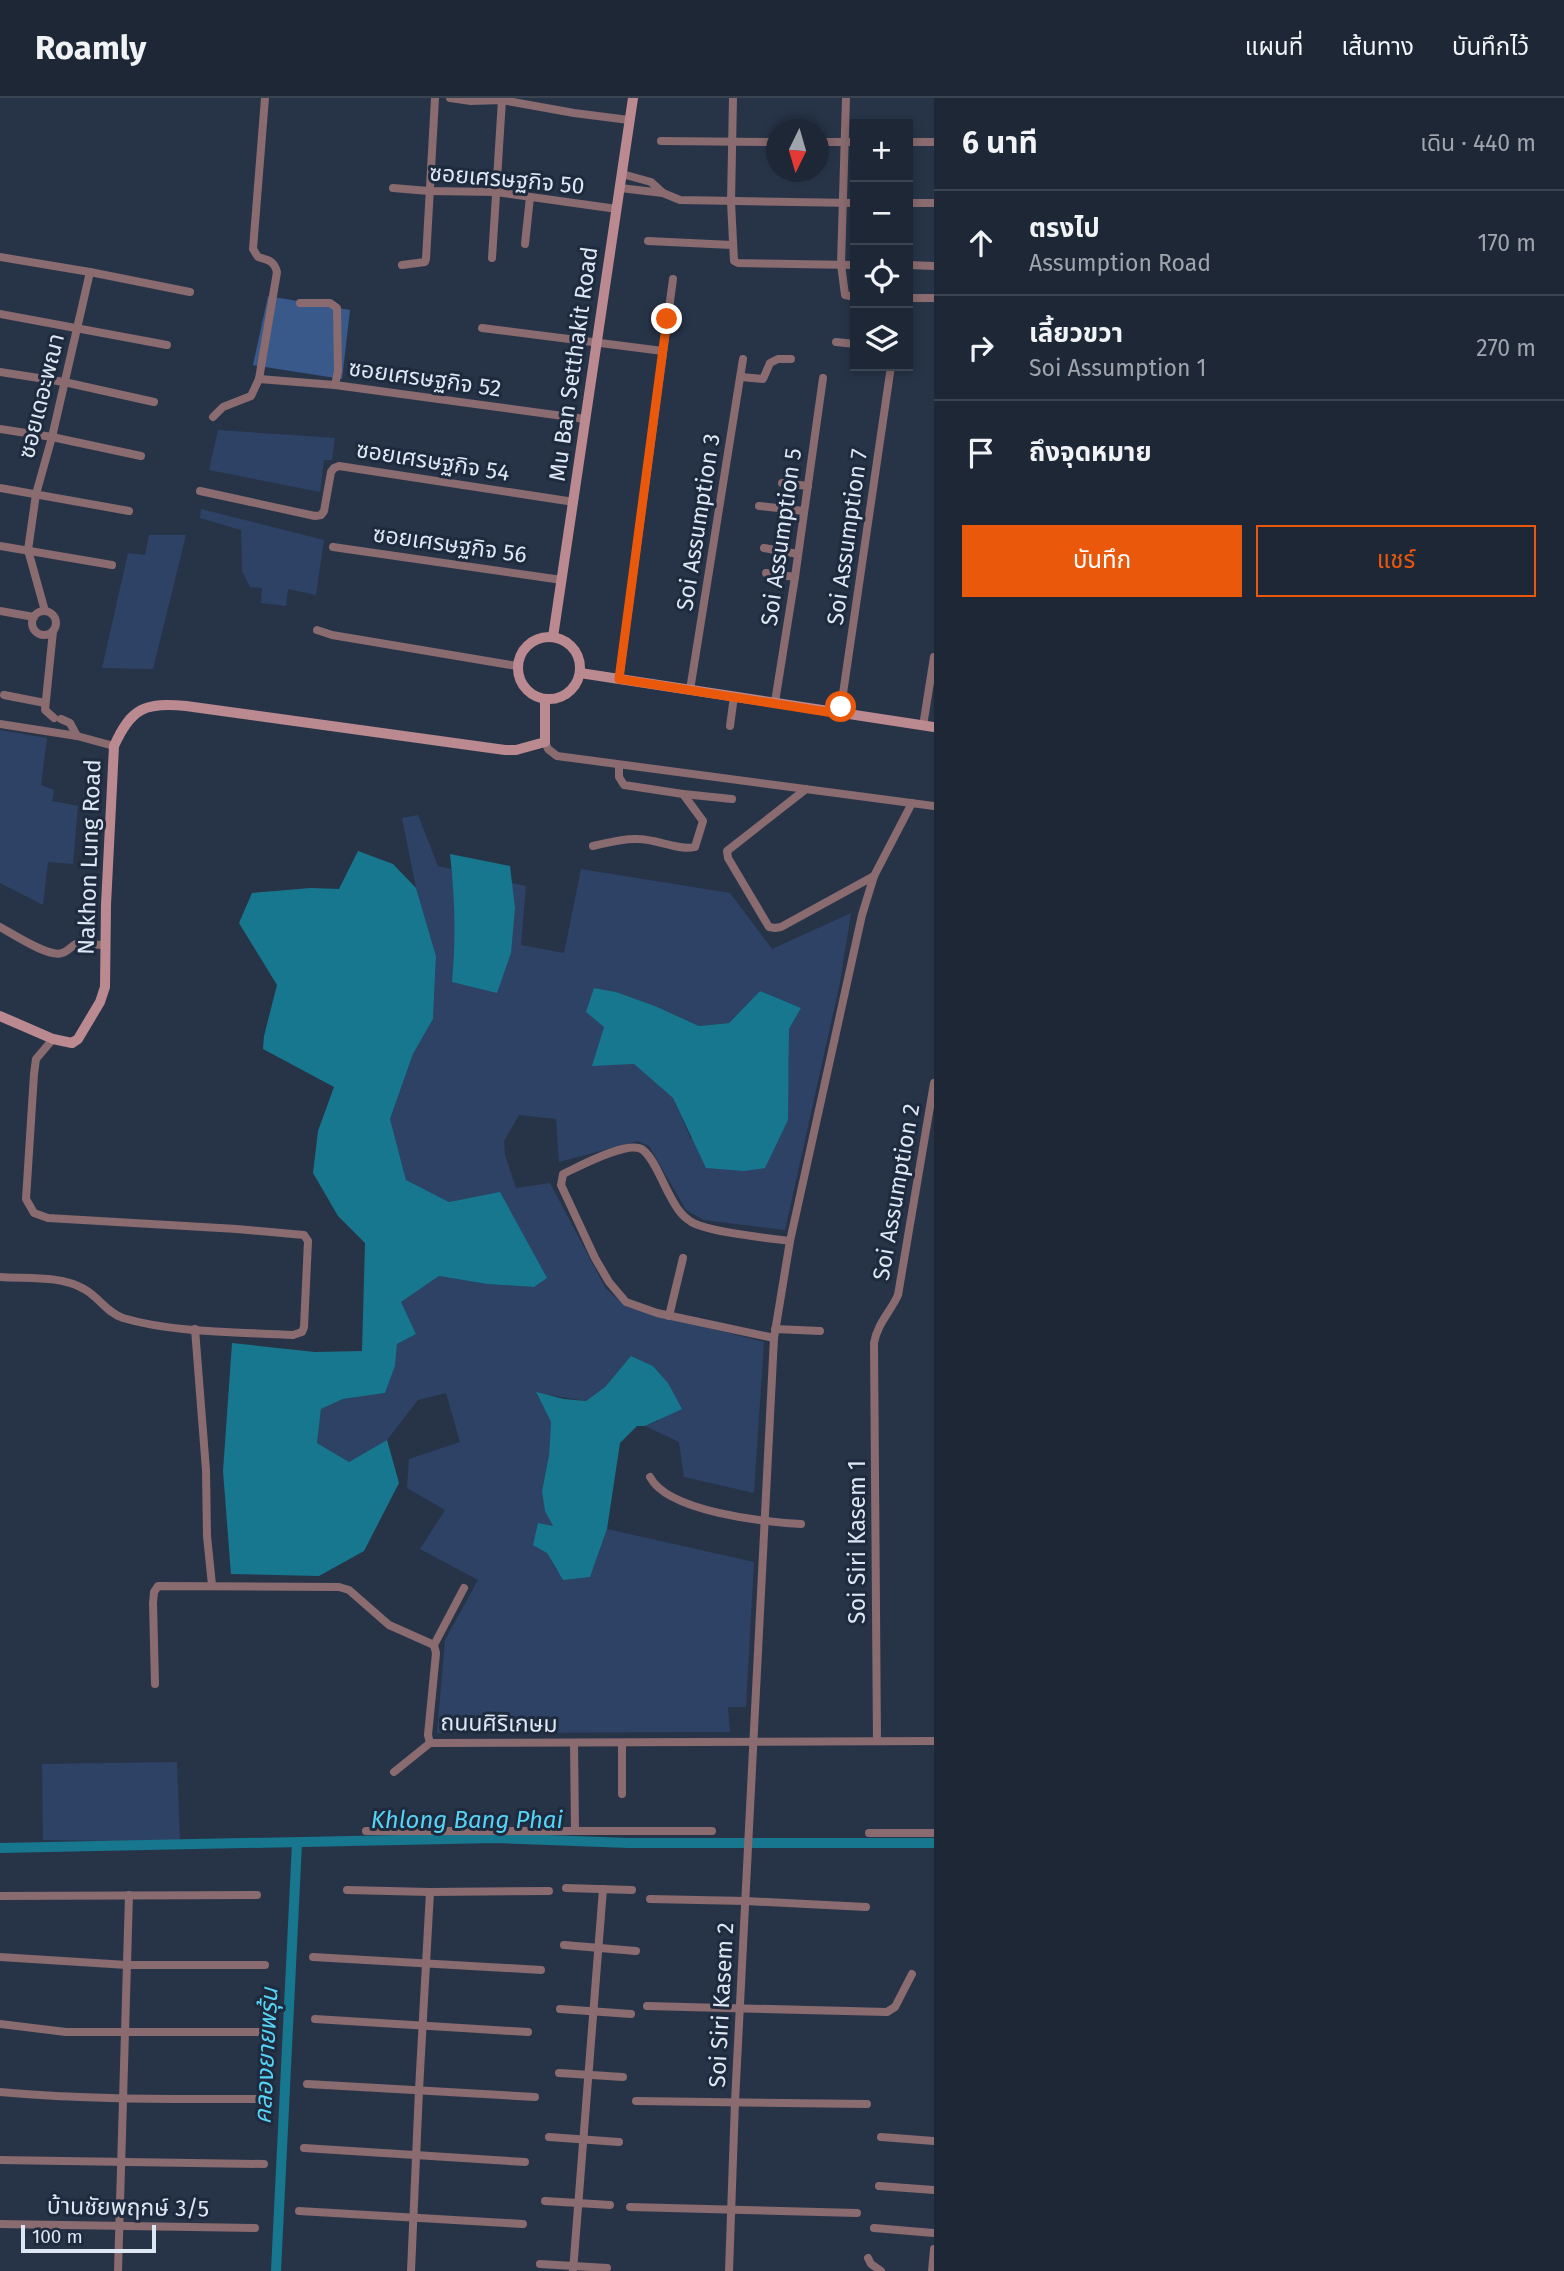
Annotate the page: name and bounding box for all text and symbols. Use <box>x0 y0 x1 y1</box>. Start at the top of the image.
text: Roamly <box>35 28 146 68</box>
text: แผนที่ <box>1245 33 1303 61</box>
text: เส้นทาง <box>1341 33 1414 61</box>
text: บันทึกไว้ <box>1452 33 1529 61</box>
north arrow <box>766 119 829 182</box>
map controls <box>850 119 913 371</box>
button: + <box>850 119 913 182</box>
text: 6 นาที <box>962 125 1038 161</box>
text: เดิน · 440 m <box>1420 129 1536 157</box>
street label: ซอยเศรษฐกิจ 50 <box>428 158 586 200</box>
button: − <box>850 182 913 245</box>
text: ตรงไป <box>1029 213 1100 244</box>
icon: ahead <box>962 224 1000 262</box>
text: 170 m <box>1477 229 1536 257</box>
street label: Mu Ban Setthakit Road <box>543 245 603 483</box>
button: locate <box>850 245 913 308</box>
text: Assumption Road <box>1029 249 1211 277</box>
route end <box>651 303 682 334</box>
button: layers <box>850 308 913 371</box>
text: เลี้ยวขวา <box>1029 318 1123 349</box>
icon: right <box>962 329 1000 367</box>
street label: ซอยเดอะพณา <box>12 331 70 461</box>
text: 270 m <box>1476 334 1536 362</box>
street label: ซอยเศรษฐกิจ 52 <box>347 353 503 403</box>
text: Soi Assumption 1 <box>1029 354 1207 382</box>
street label: Soi Assumption 3 <box>670 431 726 613</box>
icon: arrive <box>962 434 1000 472</box>
street label: ซอยเศรษฐกิจ 54 <box>354 435 512 487</box>
text: ถึงจุดหมาย <box>1029 437 1152 468</box>
street label: Soi Assumption 5 <box>755 446 807 628</box>
street label: Soi Assumption 7 <box>821 447 873 627</box>
street label: ซอยเศรษฐกิจ 56 <box>371 519 529 569</box>
button: บันทึก <box>962 525 1242 597</box>
button: แชร์ <box>1256 525 1536 597</box>
route start <box>825 691 856 722</box>
street label: Nakhon Lung Road <box>72 759 106 955</box>
street label: Soi Assumption 2 <box>867 1101 925 1283</box>
street label: Soi Siri Kasem 1 <box>843 1460 871 1624</box>
street label: ถนนศิริเกษม <box>440 1708 558 1738</box>
water label: Khlong Bang Phai <box>371 1806 564 1834</box>
street label: Soi Siri Kasem 2 <box>703 1922 739 2088</box>
water label: คลองยายพรุ้น <box>248 1986 285 2125</box>
street label: บ้านชัยพฤกษ์ 3/5 <box>47 2192 209 2222</box>
scale bar <box>21 2222 156 2254</box>
text: 100 m <box>32 2225 83 2248</box>

